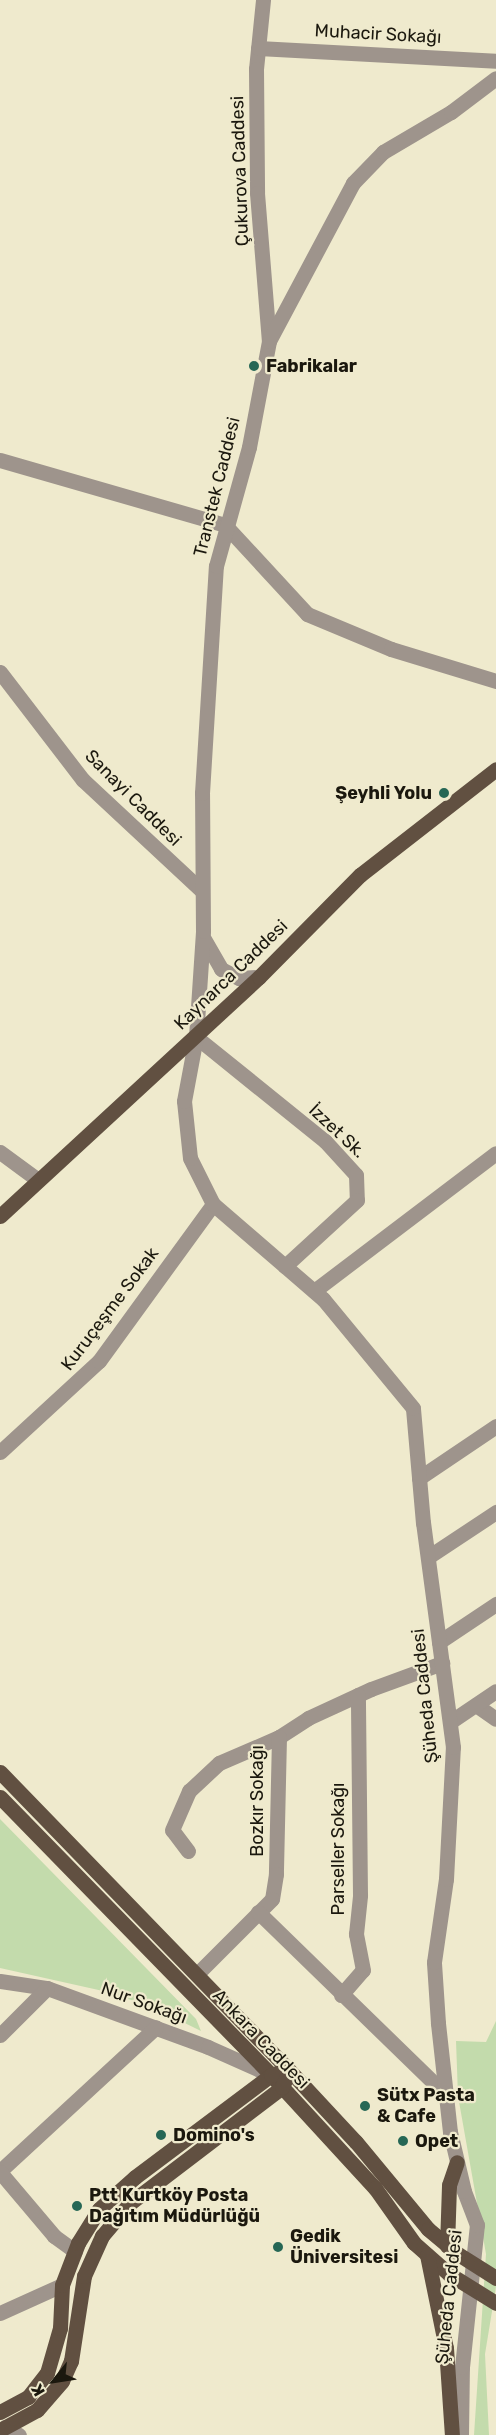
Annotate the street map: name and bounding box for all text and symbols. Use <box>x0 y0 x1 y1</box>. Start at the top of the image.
street label: Muhacir Sokağı <box>314 20 442 48</box>
street label: Çukurova Caddesi <box>227 95 253 247</box>
place label: Fabrikalar <box>266 355 357 377</box>
marker: Fabrikalar <box>247 359 261 373</box>
street label: Transtek Caddesi <box>189 415 245 559</box>
street label: Sanayi Caddesi <box>80 745 186 851</box>
place label: Şeyhli Yolu <box>335 782 432 804</box>
marker: Şeyhli Yolu <box>437 786 451 800</box>
street label: Kaynarca Caddesi <box>170 915 292 1035</box>
street label: İzzet Sk. <box>304 1099 370 1163</box>
street label: Kuruçeşme Sokak <box>57 1243 163 1375</box>
street label: Şüheda Caddesi <box>407 1628 443 1764</box>
street label: Bozkır Sokağı <box>246 1745 268 1857</box>
street label: Parseller Sokağı <box>327 1782 349 1916</box>
street label: Nur Sokağı <box>98 1977 190 2029</box>
street label: Ankara Caddesi <box>208 1985 314 2093</box>
place label: Sütx Pasta & Cafe <box>377 2085 475 2128</box>
marker: Sütx Pasta & Cafe <box>358 2099 372 2113</box>
place label: Domino's <box>173 2124 255 2146</box>
marker: Domino's <box>154 2128 168 2142</box>
place label: Opet <box>415 2130 458 2152</box>
marker: Opet <box>396 2134 410 2148</box>
place label: Ptt Kurtköy Posta Dağıtım Müdürlüğü <box>89 2185 260 2228</box>
marker: Ptt Kurtköy Posta Dağıtım Müdürlüğü <box>70 2199 84 2213</box>
place label: Gedik Üniversitesi <box>290 2226 398 2268</box>
street label: Şüheda Caddesi <box>431 2229 467 2365</box>
marker: Gedik Üniversitesi <box>271 2240 285 2254</box>
north arrow <box>24 2351 84 2411</box>
text: K <box>27 2381 49 2400</box>

